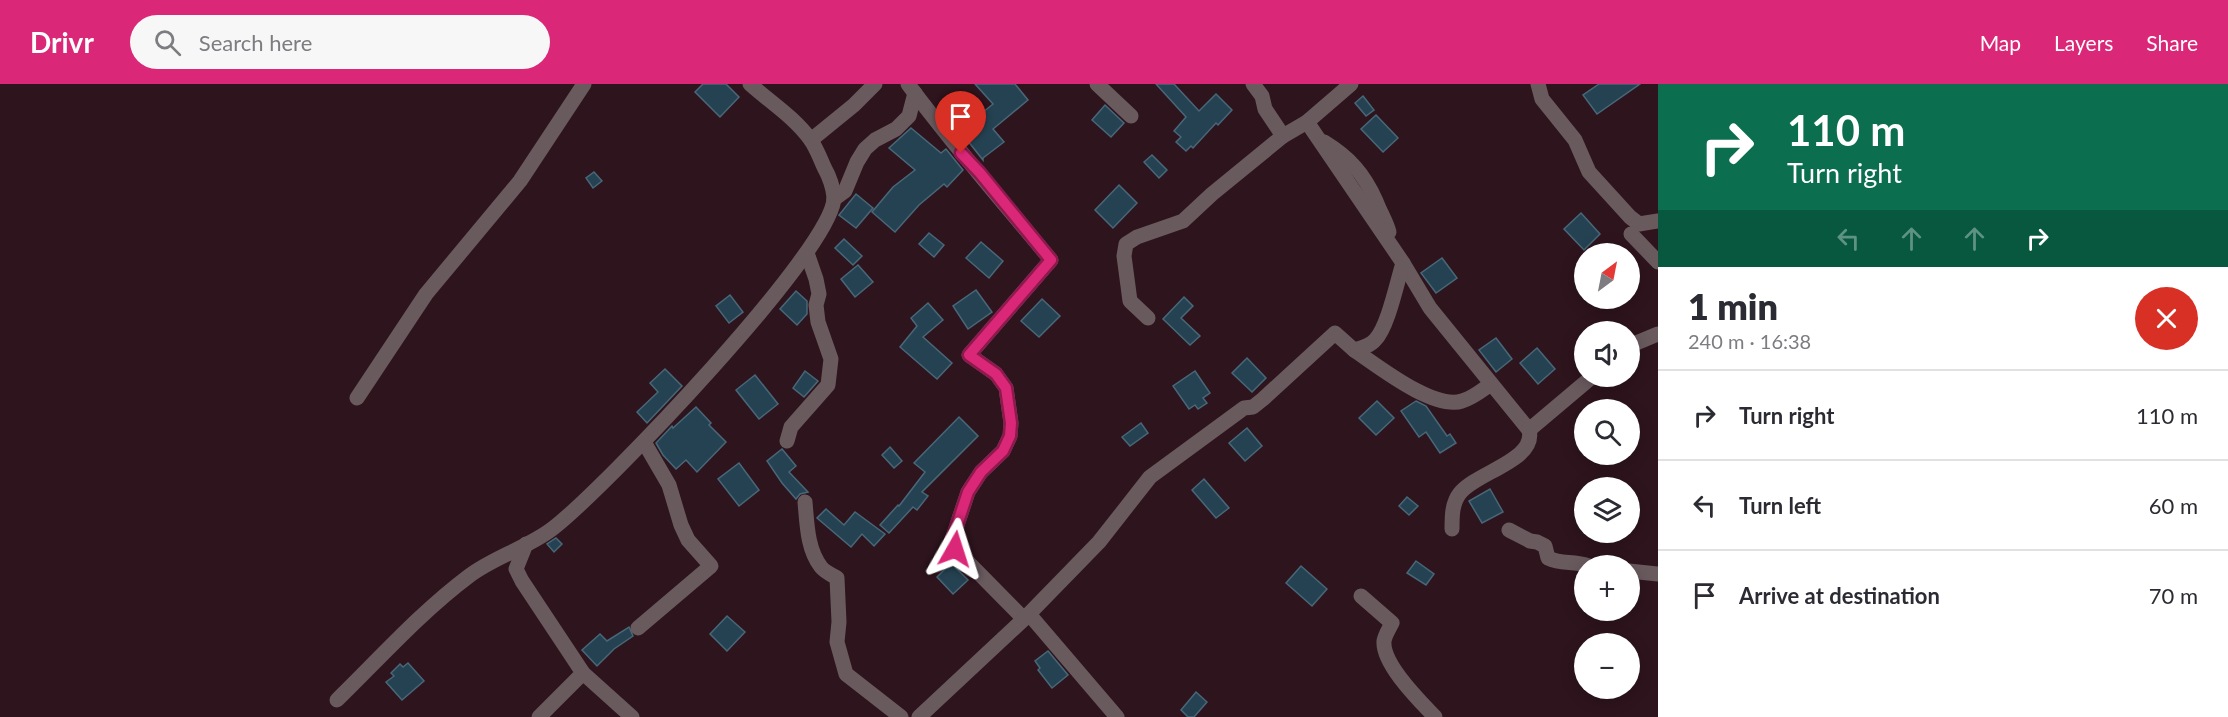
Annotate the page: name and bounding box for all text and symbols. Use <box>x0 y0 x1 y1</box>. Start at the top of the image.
search box <box>130 15 550 69</box>
text: Drivr <box>30 25 94 59</box>
icon: search <box>151 26 184 59</box>
text: Search here <box>199 29 312 56</box>
text: Map <box>1980 30 2021 55</box>
text: Layers <box>2054 30 2113 55</box>
text: Share <box>2146 30 2198 55</box>
pin <box>935 91 986 153</box>
icon: arrive <box>944 100 977 133</box>
text: 110 m <box>1787 105 1905 155</box>
icon: right <box>1688 108 1766 186</box>
text: Turn right <box>1787 156 1902 189</box>
icon: left <box>1832 222 1865 255</box>
icon: ahead <box>1895 222 1928 255</box>
icon: ahead <box>1958 222 1991 255</box>
icon: right <box>2021 222 2054 255</box>
north arrow <box>1574 243 1640 309</box>
map controls <box>1574 243 1640 699</box>
text: 1 min <box>1688 284 1778 328</box>
button: close <box>2135 287 2198 350</box>
button: sound <box>1574 321 1640 387</box>
text: 240 m · 16:38 <box>1688 329 1811 353</box>
button: search <box>1574 399 1640 465</box>
icon: right <box>1688 399 1721 432</box>
text: Turn right <box>1739 402 1834 429</box>
text: 110 m <box>2136 402 2198 429</box>
button: layers <box>1574 477 1640 543</box>
icon: left <box>1688 489 1721 522</box>
text: Turn left <box>1739 492 1821 519</box>
text: 60 m <box>2149 492 2198 519</box>
position arrow <box>923 517 987 581</box>
button: + <box>1574 555 1640 621</box>
icon: arrive <box>1688 579 1721 612</box>
text: Arrive at destination <box>1739 582 1940 609</box>
text: 70 m <box>2149 582 2198 609</box>
button: − <box>1574 633 1640 699</box>

